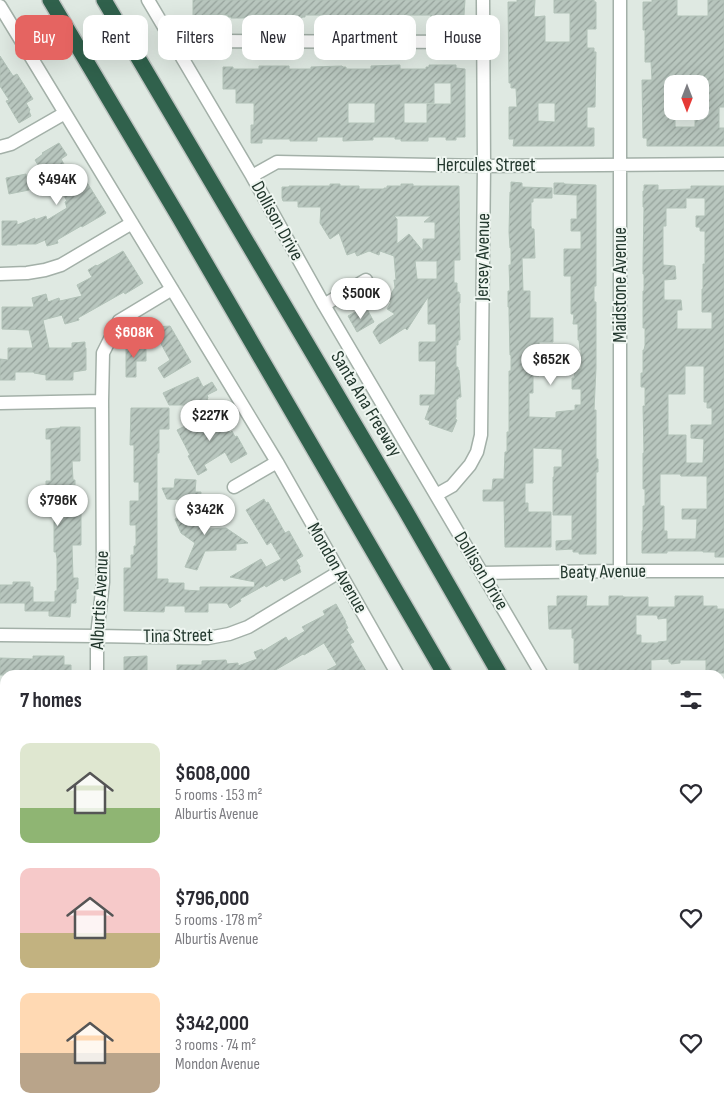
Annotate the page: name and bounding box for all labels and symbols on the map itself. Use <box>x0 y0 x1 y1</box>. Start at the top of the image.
north arrow <box>664 75 709 120</box>
street label: Hercules Street <box>436 154 536 177</box>
pin: $494K <box>22 164 92 206</box>
street label: Dollison Drive <box>246 177 308 265</box>
street label: Jersey Avenue <box>471 213 495 302</box>
street label: Maidstone Avenue <box>609 227 632 343</box>
pin: $500K <box>326 278 396 320</box>
pin: $608K <box>99 316 169 359</box>
pin: $652K <box>516 344 586 386</box>
street label: Santa Ana Freeway <box>325 347 407 462</box>
pin: $227K <box>175 400 245 442</box>
pin: $796K <box>23 484 93 527</box>
pin: $342K <box>170 494 240 536</box>
street label: Mondon Avenue <box>302 519 372 617</box>
street label: Dollison Drive <box>449 528 513 614</box>
street label: Alburtis Avenue <box>86 550 114 651</box>
street label: Beaty Avenue <box>560 560 646 584</box>
street label: Tina Street <box>143 624 213 648</box>

